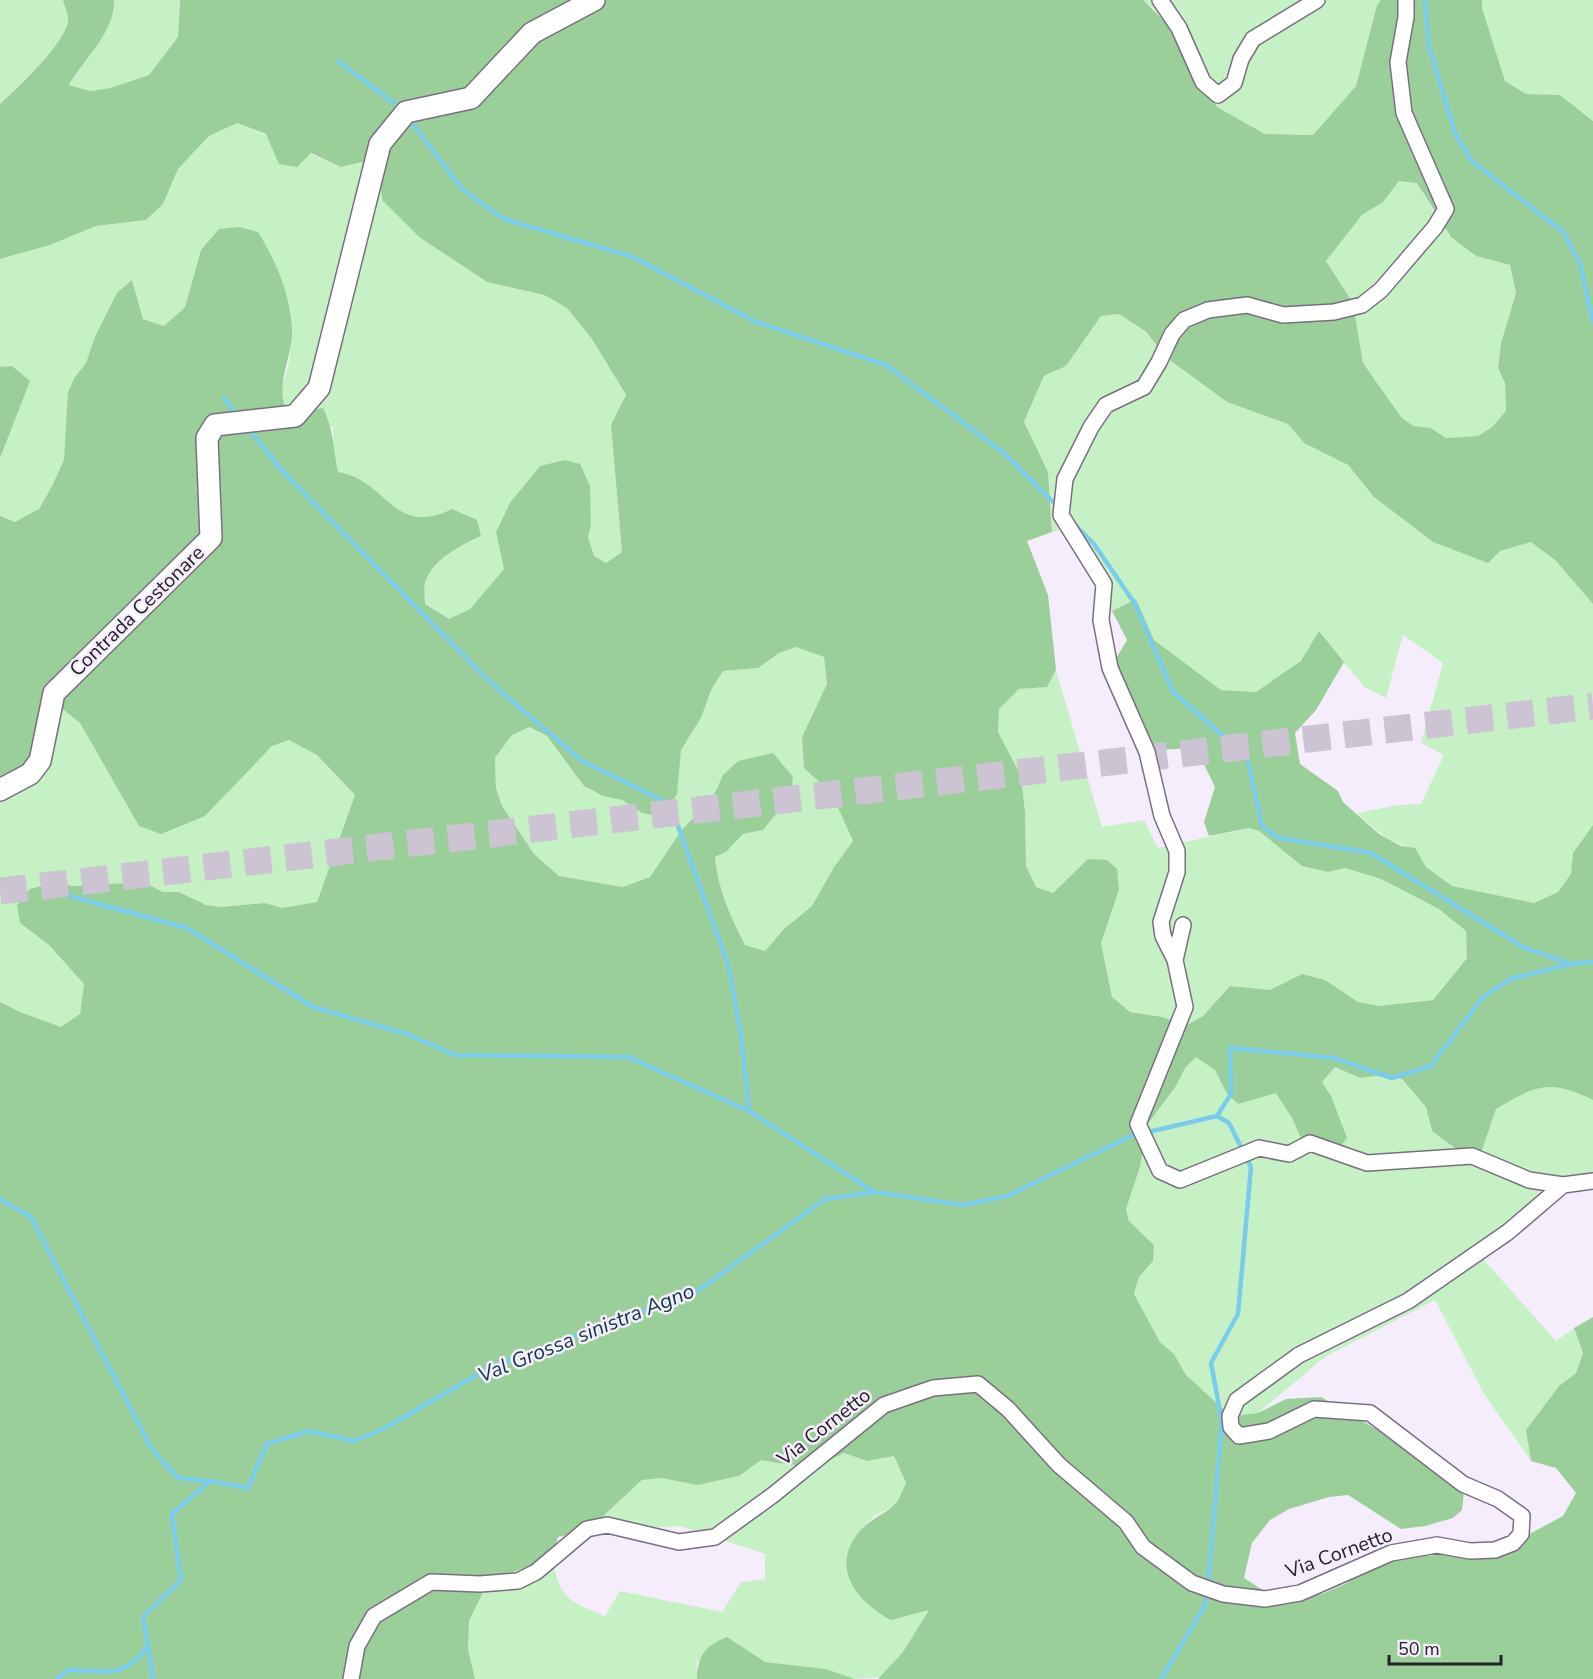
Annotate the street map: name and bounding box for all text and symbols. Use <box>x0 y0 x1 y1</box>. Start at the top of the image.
street label: Contrada Cestonare <box>64 540 210 682</box>
water label: Val Grossa sinistra Agno <box>474 1277 698 1389</box>
street label: Via Cornetto <box>771 1382 876 1473</box>
street label: Via Cornetto <box>1281 1521 1396 1585</box>
scale bar <box>1389 1628 1502 1666</box>
text: 50 m <box>1398 1637 1440 1661</box>

